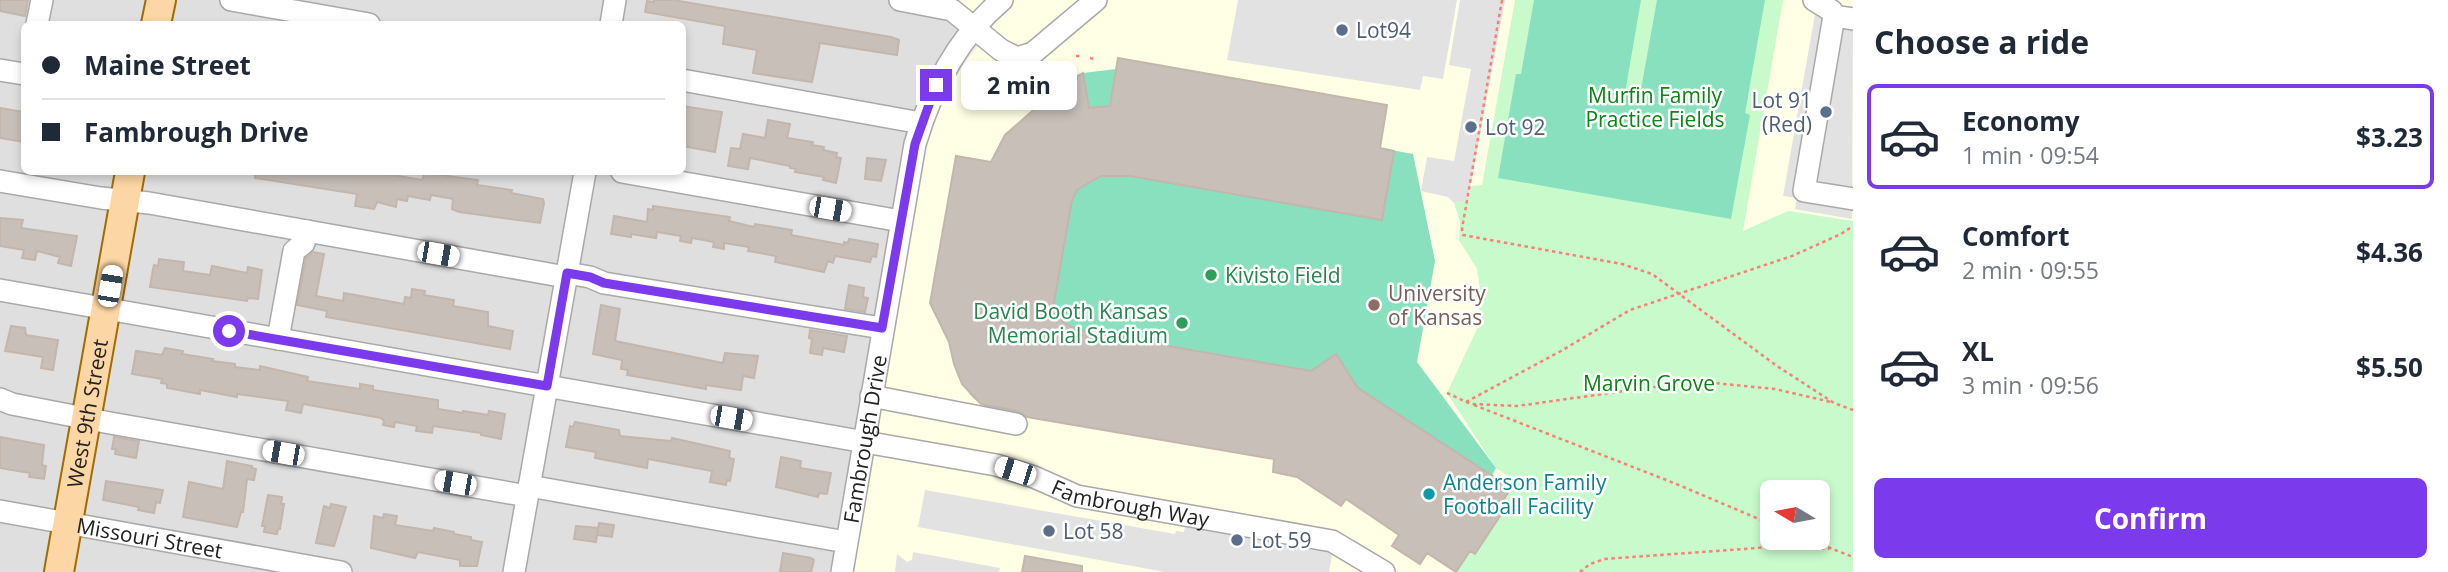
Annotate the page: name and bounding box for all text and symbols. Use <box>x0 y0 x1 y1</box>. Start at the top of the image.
place label: Lot94 <box>1356 16 1411 44</box>
text: Choose a ride <box>1874 20 2089 63</box>
marker: Lot94 <box>1334 22 1350 38</box>
text: Maine Street <box>84 47 251 83</box>
callout: 2 min <box>960 60 1076 110</box>
route end <box>920 69 952 101</box>
text: 2 min <box>987 69 1051 101</box>
park label: Murfin Family Practice Fields <box>1585 81 1725 133</box>
place label: Lot 91 (Red) <box>1751 86 1812 138</box>
text: Economy <box>1962 103 2080 139</box>
marker: Lot 91 (Red) <box>1818 104 1834 120</box>
icon: car <box>1878 105 1941 168</box>
place label: Lot 92 <box>1485 113 1546 141</box>
text: Fambrough Drive <box>84 114 309 150</box>
marker: Lot 92 <box>1463 119 1479 135</box>
text: $3.23 <box>2356 119 2423 155</box>
text: 1 min · 09:54 <box>1962 139 2099 171</box>
car <box>808 195 853 223</box>
text: Comfort <box>1962 218 2069 254</box>
icon: car <box>1878 220 1941 283</box>
text: $4.36 <box>2356 234 2423 270</box>
car <box>416 240 461 268</box>
text: 2 min · 09:55 <box>1962 254 2099 286</box>
place label: Kivisto Field <box>1225 261 1341 289</box>
car <box>97 263 124 309</box>
marker: Kivisto Field <box>1203 267 1219 283</box>
place label: University of Kansas <box>1388 279 1486 331</box>
place label: David Booth Kansas Memorial Stadium <box>973 297 1168 349</box>
marker: University of Kansas <box>1366 297 1382 313</box>
route start <box>213 315 245 347</box>
marker: David Booth Kansas Memorial Stadium <box>1174 315 1190 331</box>
text: XL <box>1962 333 1994 369</box>
icon: car <box>1878 335 1941 398</box>
street label: West 9th Street <box>60 337 114 490</box>
text: $5.50 <box>2356 349 2423 385</box>
street label: Fambrough Drive <box>837 353 893 525</box>
park label: Marvin Grove <box>1583 369 1715 397</box>
text: 3 min · 09:56 <box>1962 369 2099 401</box>
car <box>709 404 754 432</box>
car <box>261 439 306 467</box>
car <box>992 455 1039 487</box>
place label: Anderson Family Football Facility <box>1443 468 1607 520</box>
car <box>433 469 478 497</box>
street label: Fambrough Way <box>1047 473 1212 533</box>
button: Confirm <box>1874 478 2427 558</box>
north arrow <box>1760 480 1830 550</box>
map controls <box>1760 480 1830 550</box>
marker: Anderson Family Football Facility <box>1421 486 1437 502</box>
street label: Missouri Street <box>74 511 225 565</box>
place label: Lot 58 <box>1063 517 1124 545</box>
marker: Lot 58 <box>1041 523 1057 539</box>
place label: Lot 59 <box>1251 526 1312 554</box>
marker: Lot 59 <box>1229 532 1245 548</box>

